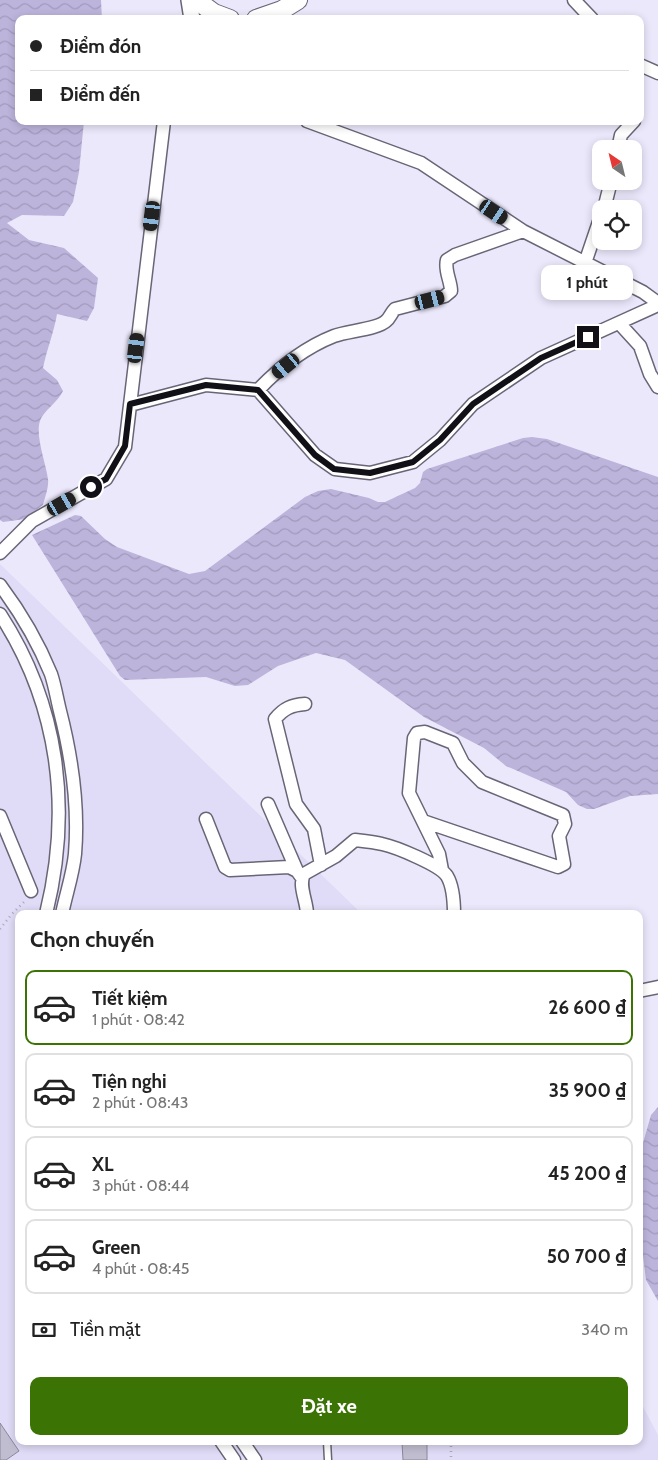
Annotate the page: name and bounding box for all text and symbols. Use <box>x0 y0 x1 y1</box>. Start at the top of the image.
text: Điểm đón <box>60 35 141 58</box>
text: Điểm đến <box>60 83 140 106</box>
north arrow <box>592 140 642 190</box>
map controls <box>592 140 642 250</box>
car <box>477 197 510 227</box>
car <box>142 200 161 232</box>
button: locate <box>592 200 642 250</box>
callout: 1 phút <box>542 264 634 300</box>
text: 1 phút <box>566 273 608 292</box>
car <box>413 289 446 311</box>
route end <box>577 326 599 348</box>
car <box>126 332 145 364</box>
car <box>269 351 302 381</box>
route start <box>80 476 102 498</box>
car <box>45 490 78 518</box>
text: Chọn chuyến <box>30 926 154 953</box>
icon: car <box>32 985 77 1030</box>
text: Tiết kiệm <box>92 987 168 1010</box>
text: 26 600 ₫ <box>548 996 626 1019</box>
text: 1 phút · 08:42 <box>92 1010 185 1029</box>
icon: car <box>32 1068 77 1113</box>
text: Tiện nghi <box>92 1070 167 1093</box>
text: 35 900 ₫ <box>549 1079 626 1102</box>
text: 2 phút · 08:43 <box>92 1093 188 1112</box>
icon: car <box>32 1151 77 1196</box>
text: XL <box>92 1153 113 1176</box>
text: 45 200 ₫ <box>548 1162 626 1185</box>
text: 3 phút · 08:44 <box>92 1176 189 1195</box>
icon: car <box>32 1234 77 1279</box>
text: Green <box>92 1236 141 1259</box>
text: 50 700 ₫ <box>547 1245 626 1268</box>
text: 4 phút · 08:45 <box>92 1259 189 1278</box>
icon: cash <box>30 1316 58 1344</box>
text: Tiền mặt <box>70 1318 141 1341</box>
text: 340 m <box>581 1320 628 1339</box>
button: Đặt xe <box>30 1377 628 1435</box>

